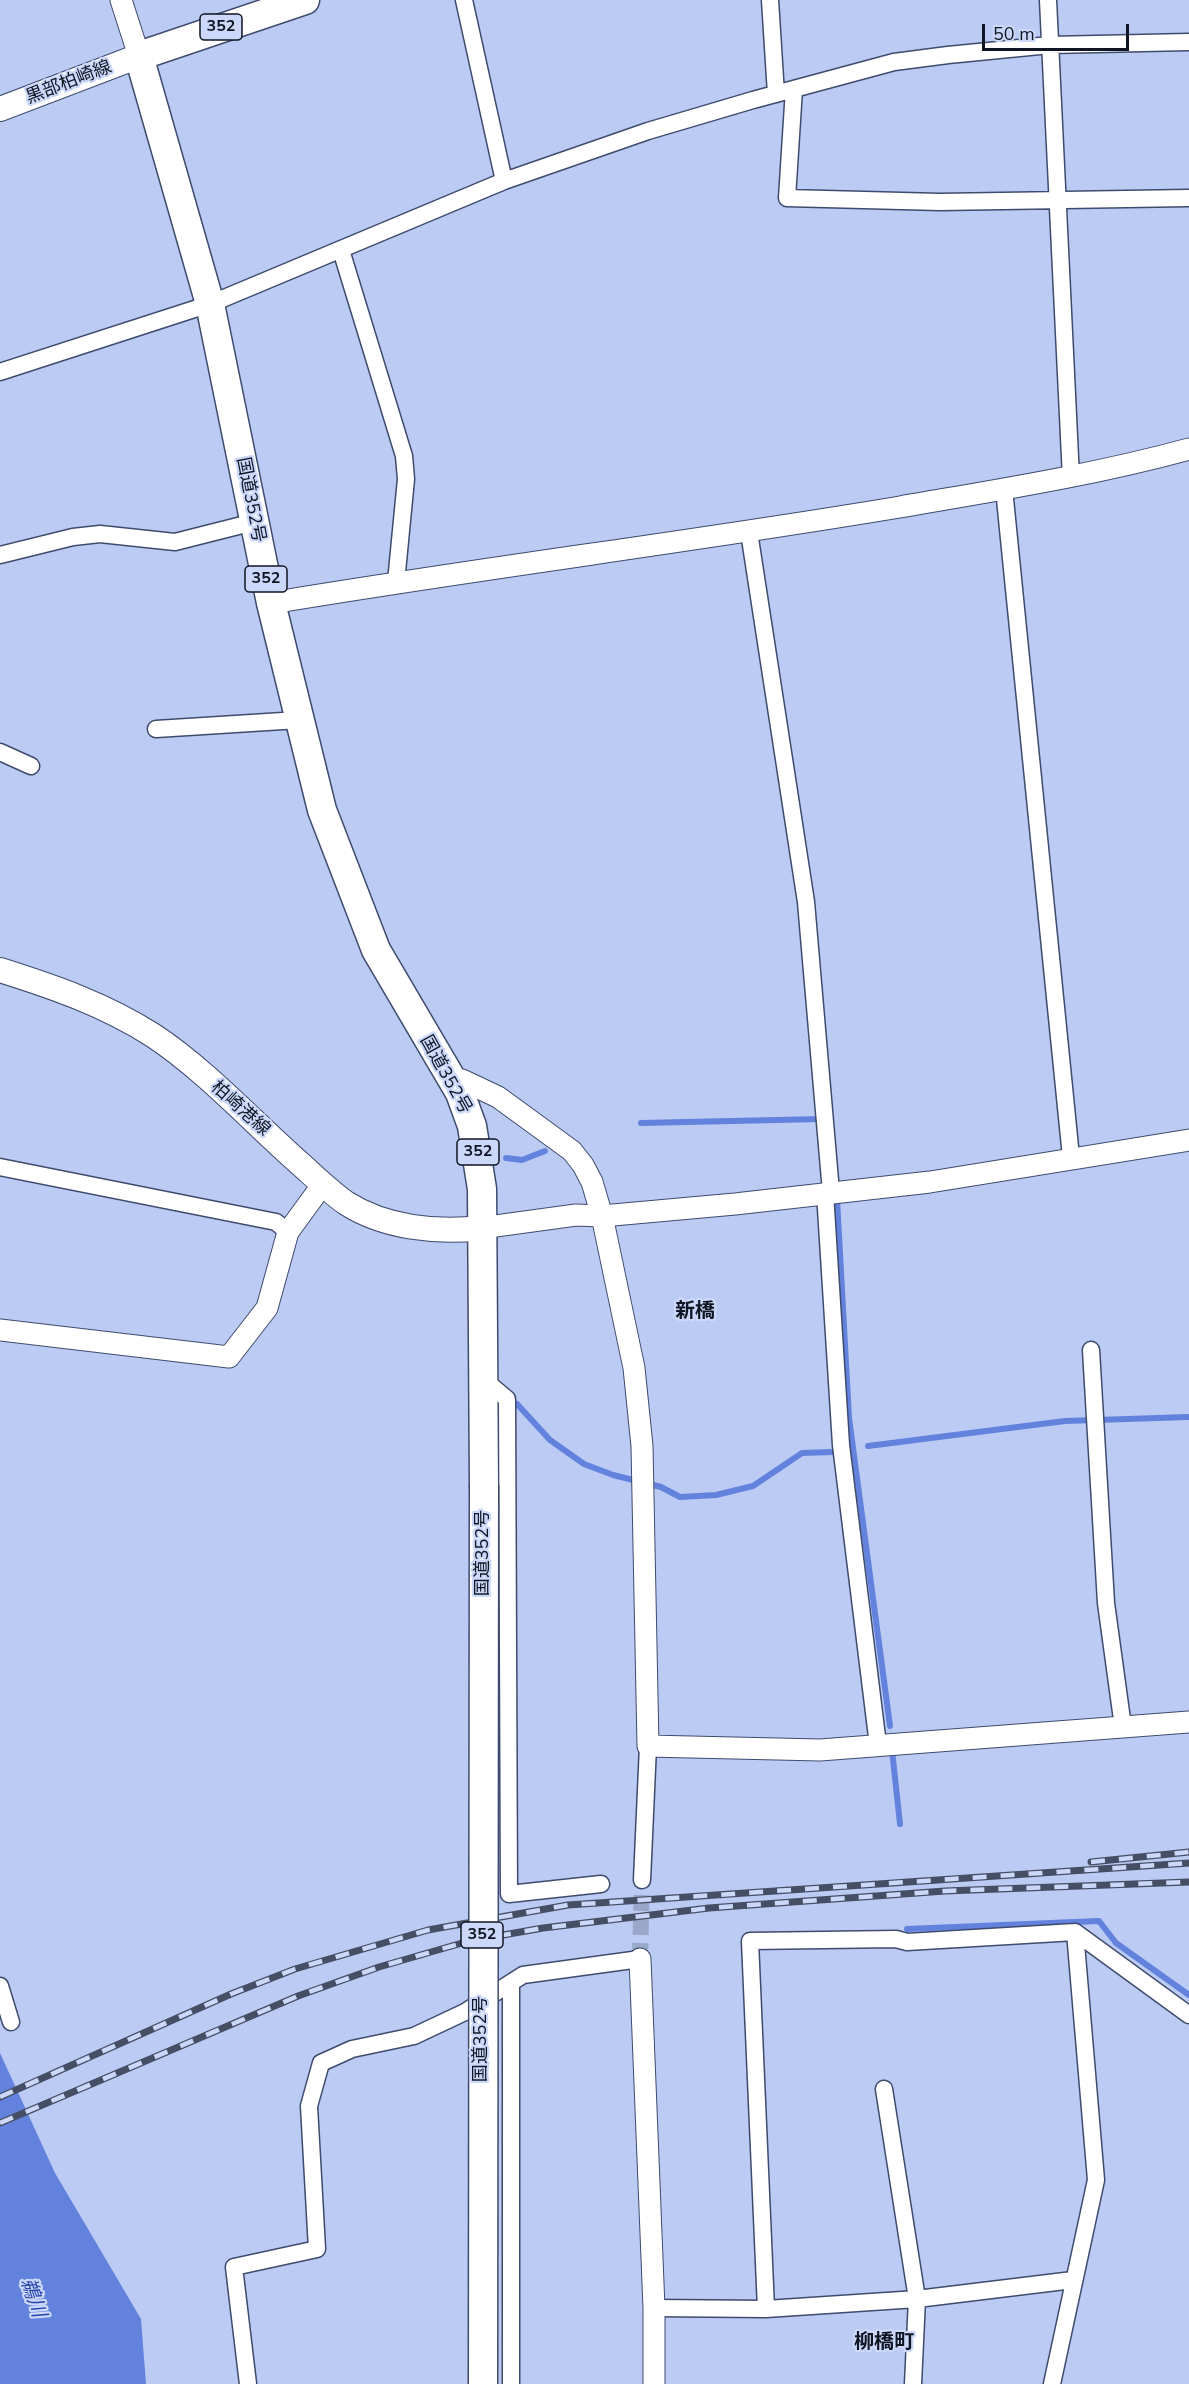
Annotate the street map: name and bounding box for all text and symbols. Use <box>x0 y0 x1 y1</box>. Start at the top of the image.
scale bar <box>985 12 1132 50</box>
road number: 352 <box>200 14 242 40</box>
text: 50 m <box>993 22 1035 46</box>
street label: 黒部柏崎線 <box>23 57 115 109</box>
street label: 国道352号 <box>231 456 269 544</box>
road number: 352 <box>245 566 287 592</box>
street label: 国道352号 <box>415 1032 475 1118</box>
street label: 柏崎港線 <box>206 1077 274 1141</box>
road number: 352 <box>457 1139 499 1165</box>
district label: 新橋 <box>675 1300 715 1324</box>
street label: 国道352号 <box>473 1510 495 1596</box>
road number: 352 <box>461 1922 503 1948</box>
street label: 国道352号 <box>471 1996 493 2082</box>
water label: 鵜川 <box>14 2275 50 2321</box>
district label: 柳橋町 <box>854 2331 914 2355</box>

